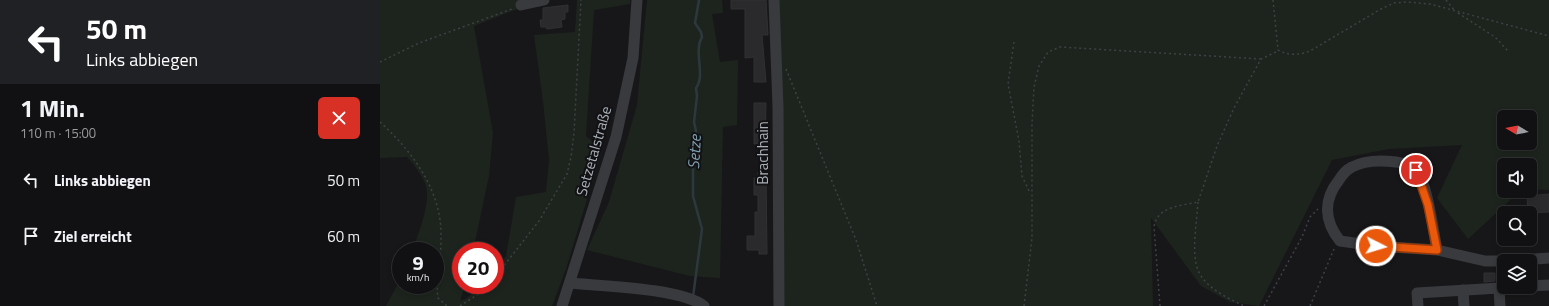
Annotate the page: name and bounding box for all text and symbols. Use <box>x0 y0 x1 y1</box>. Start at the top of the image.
text: 50 m <box>86 7 147 50</box>
icon: left <box>20 16 72 68</box>
text: Links abbiegen <box>86 46 198 73</box>
text: 1 Min. <box>20 90 85 126</box>
button: close <box>318 97 360 139</box>
street label: Setzetalstraße <box>570 103 617 199</box>
north arrow <box>1497 110 1537 150</box>
map controls <box>1497 110 1537 294</box>
street label: Brachhain <box>751 121 774 185</box>
text: 110 m · 15:00 <box>20 123 96 143</box>
water label: Setze <box>681 133 707 170</box>
pin <box>1399 153 1433 187</box>
button: sound <box>1497 158 1537 198</box>
icon: arrive <box>1405 159 1427 181</box>
icon: left <box>20 169 42 191</box>
text: Links abbiegen <box>54 169 151 192</box>
text: 50 m <box>327 169 360 192</box>
button: search <box>1497 206 1537 246</box>
icon: arrive <box>20 225 42 247</box>
text: Ziel erreicht <box>54 225 132 248</box>
text: 60 m <box>327 225 360 248</box>
position arrow <box>1355 225 1397 267</box>
speed limit sign: 20 <box>452 242 504 294</box>
text: 9 <box>412 247 424 278</box>
button: layers <box>1497 254 1537 294</box>
text: km/h <box>407 270 429 285</box>

